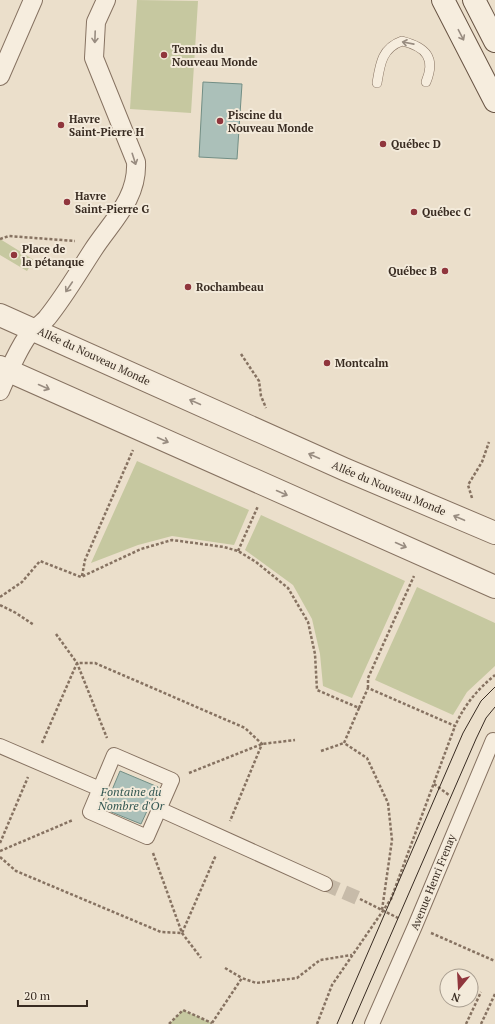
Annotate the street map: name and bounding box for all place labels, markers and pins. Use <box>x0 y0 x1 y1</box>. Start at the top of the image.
place label: Tennis du Nouveau Monde <box>172 42 258 69</box>
marker: Tennis du Nouveau Monde <box>159 50 169 60</box>
place label: Piscine du Nouveau Monde <box>228 108 314 135</box>
place label: Havre Saint-Pierre H <box>69 112 144 139</box>
marker: Piscine du Nouveau Monde <box>215 116 225 126</box>
marker: Havre Saint-Pierre H <box>56 120 66 130</box>
place label: Québec D <box>391 137 441 151</box>
marker: Québec D <box>378 139 388 149</box>
place label: Havre Saint-Pierre G <box>75 189 149 216</box>
marker: Havre Saint-Pierre G <box>62 197 72 207</box>
place label: Québec C <box>422 205 471 219</box>
marker: Québec C <box>409 207 419 217</box>
place label: Place de la pétanque <box>22 242 84 269</box>
marker: Place de la pétanque <box>9 250 19 260</box>
place label: Québec B <box>388 264 437 278</box>
marker: Québec B <box>440 266 450 276</box>
place label: Rochambeau <box>196 280 264 294</box>
marker: Rochambeau <box>183 282 193 292</box>
place label: Montcalm <box>335 356 389 370</box>
marker: Montcalm <box>322 358 332 368</box>

